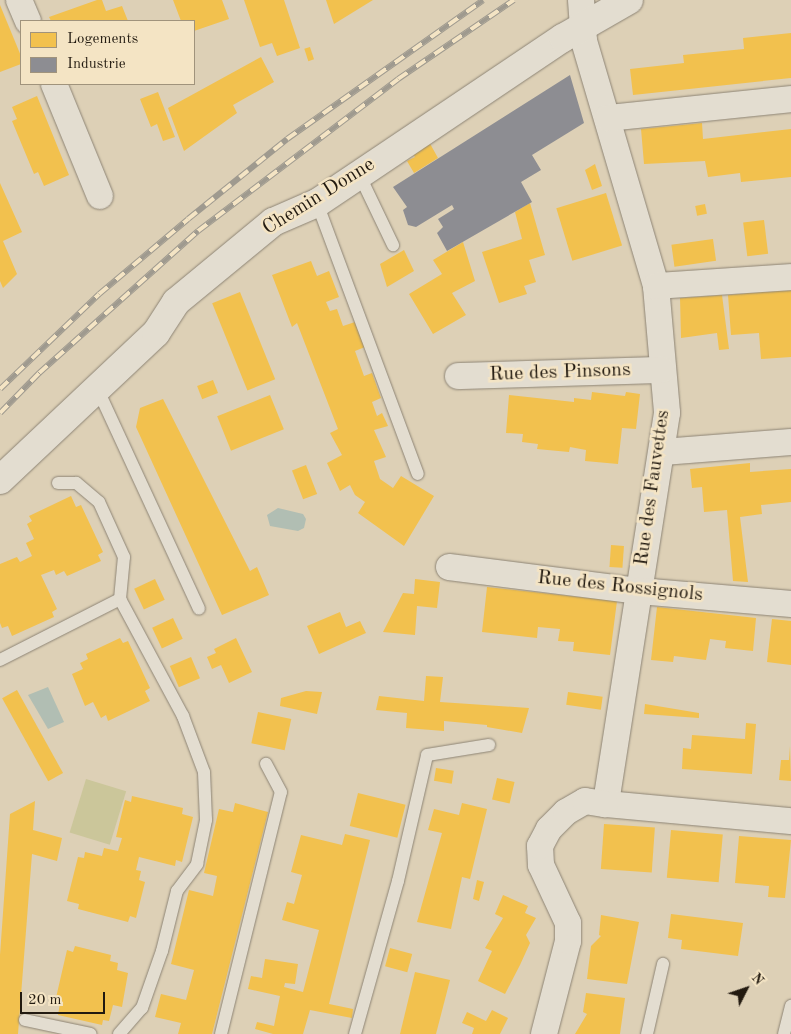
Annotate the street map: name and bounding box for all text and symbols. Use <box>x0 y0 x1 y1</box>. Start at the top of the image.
legend <box>20 20 195 85</box>
text: Logements <box>67 32 138 47</box>
text: Industrie <box>67 57 126 72</box>
street label: Chemin Donne <box>259 153 379 241</box>
street label: Rue des Pinsons <box>489 359 631 387</box>
street label: Rue des Fauvettes <box>630 408 676 568</box>
street label: Rue des Rossignols <box>536 566 704 608</box>
north arrow <box>721 964 771 1014</box>
text: N <box>749 971 766 988</box>
scale bar <box>22 982 108 1014</box>
text: 20 m <box>28 993 62 1008</box>

